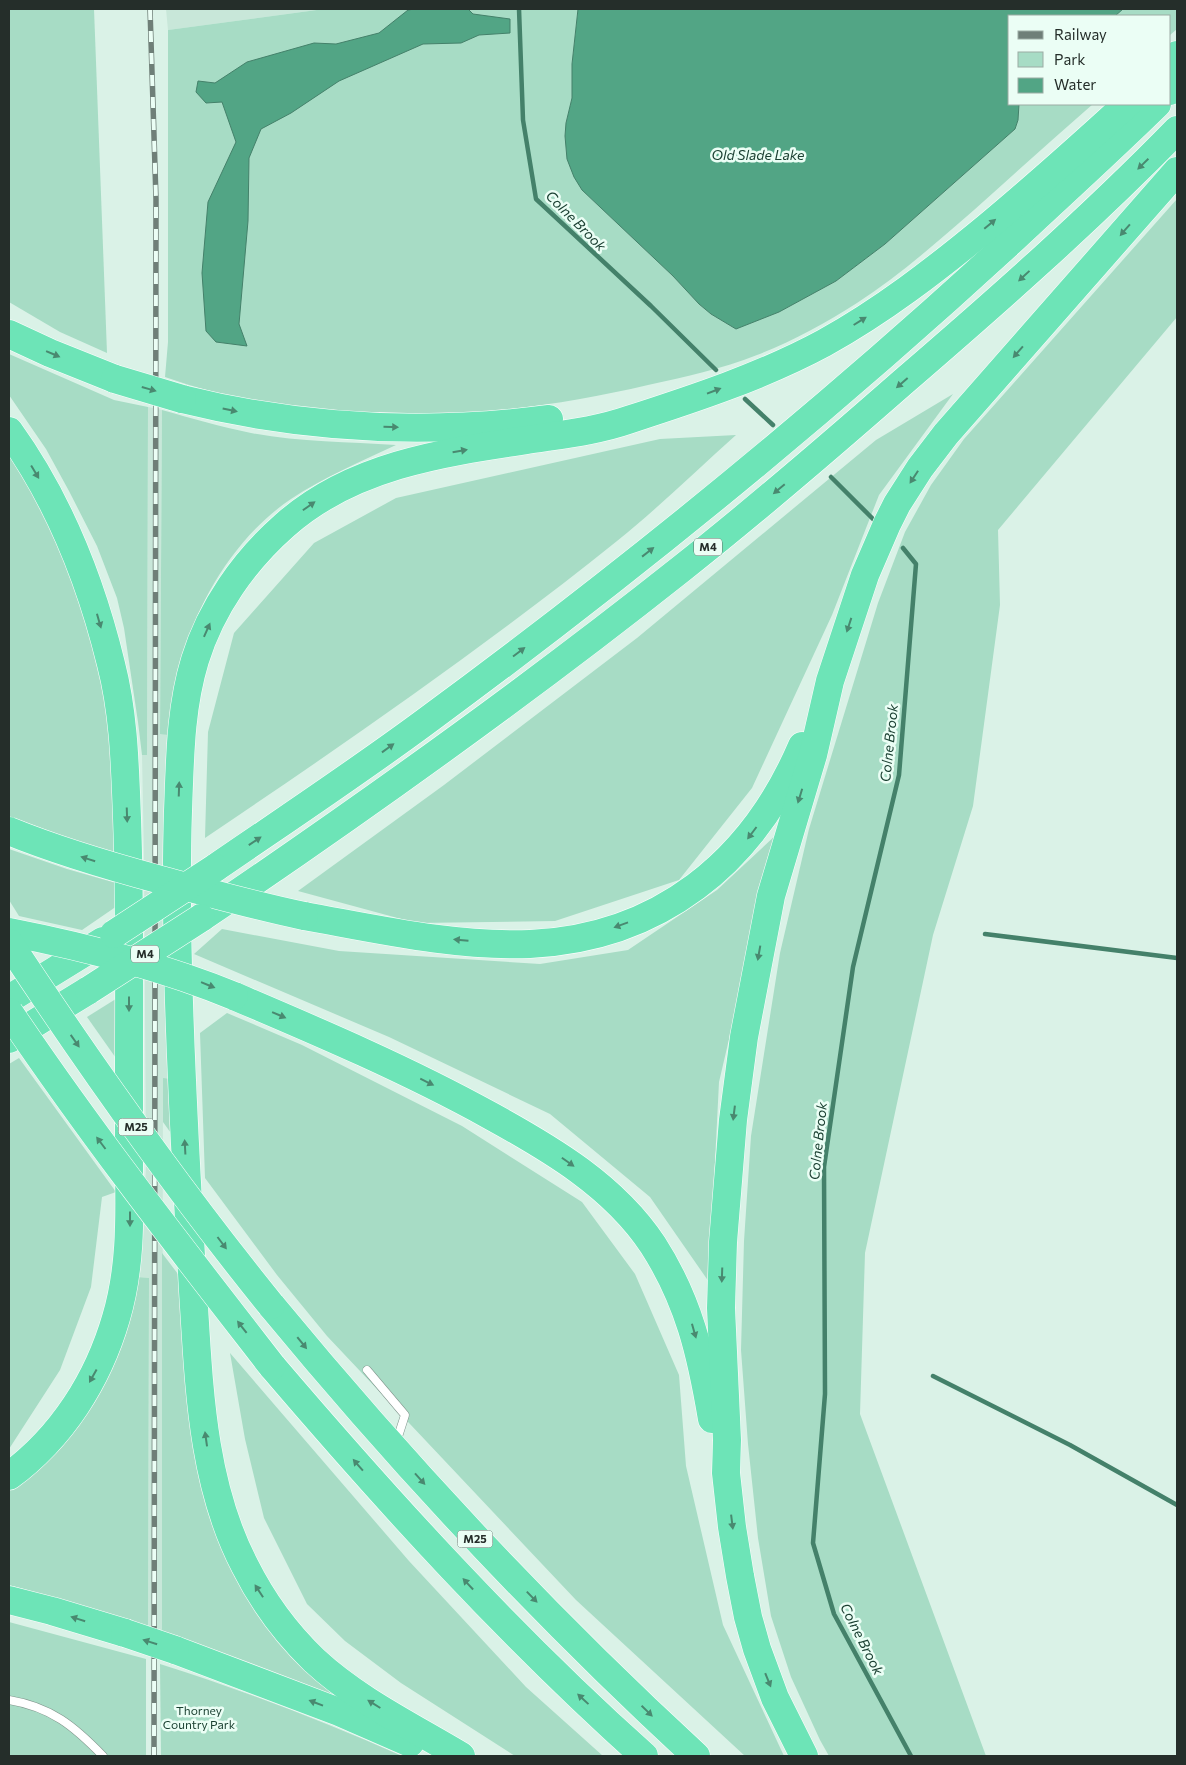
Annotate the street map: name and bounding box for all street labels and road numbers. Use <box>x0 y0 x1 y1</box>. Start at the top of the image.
road number: M4 <box>694 538 722 556</box>
road number: M4 <box>131 946 159 962</box>
road number: M25 <box>118 1118 154 1136</box>
road number: M25 <box>458 1530 492 1548</box>

